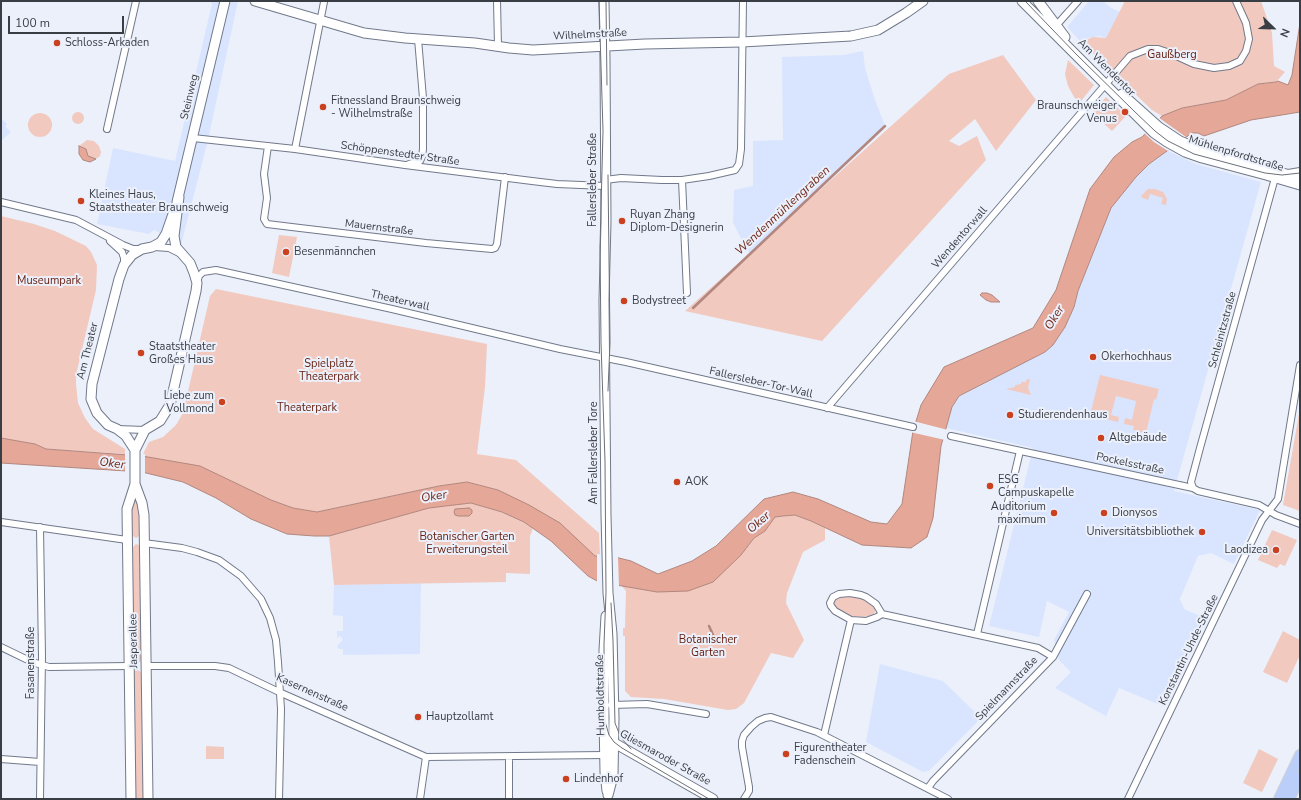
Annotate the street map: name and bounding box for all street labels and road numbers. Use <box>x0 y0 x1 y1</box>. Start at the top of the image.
street label: Wilhelmstraße <box>553 26 627 44</box>
street label: Am Wendentor <box>1074 36 1138 100</box>
street label: Steinweg <box>178 73 202 121</box>
street label: Fallersleber Straße <box>586 133 600 227</box>
street label: Mühlenpfordtstraße <box>1187 133 1285 175</box>
street label: Schöppenstedter Straße <box>340 139 460 169</box>
street label: Wendentorwall <box>930 204 990 272</box>
street label: Mauernstraße <box>344 217 414 239</box>
street label: Theaterwall <box>369 288 431 314</box>
street label: Schleinitzstraße <box>1206 290 1240 370</box>
street label: Am Theater <box>75 321 101 381</box>
street label: Fallersleber-Tor-Wall <box>708 365 814 401</box>
street label: Am Fallersleber Tore <box>587 401 601 505</box>
street label: Pockelsstraße <box>1095 450 1165 478</box>
street label: Konstantin-Uhde-Straße <box>1156 592 1222 708</box>
street label: Jasperallee <box>127 613 141 669</box>
street label: Fasanenstraße <box>24 627 38 699</box>
street label: Humboldtstraße <box>594 654 608 736</box>
street label: Spielmannstraße <box>973 654 1041 724</box>
street label: Kasernenstraße <box>274 671 350 715</box>
street label: Gliesmaroder Straße <box>617 727 713 789</box>

